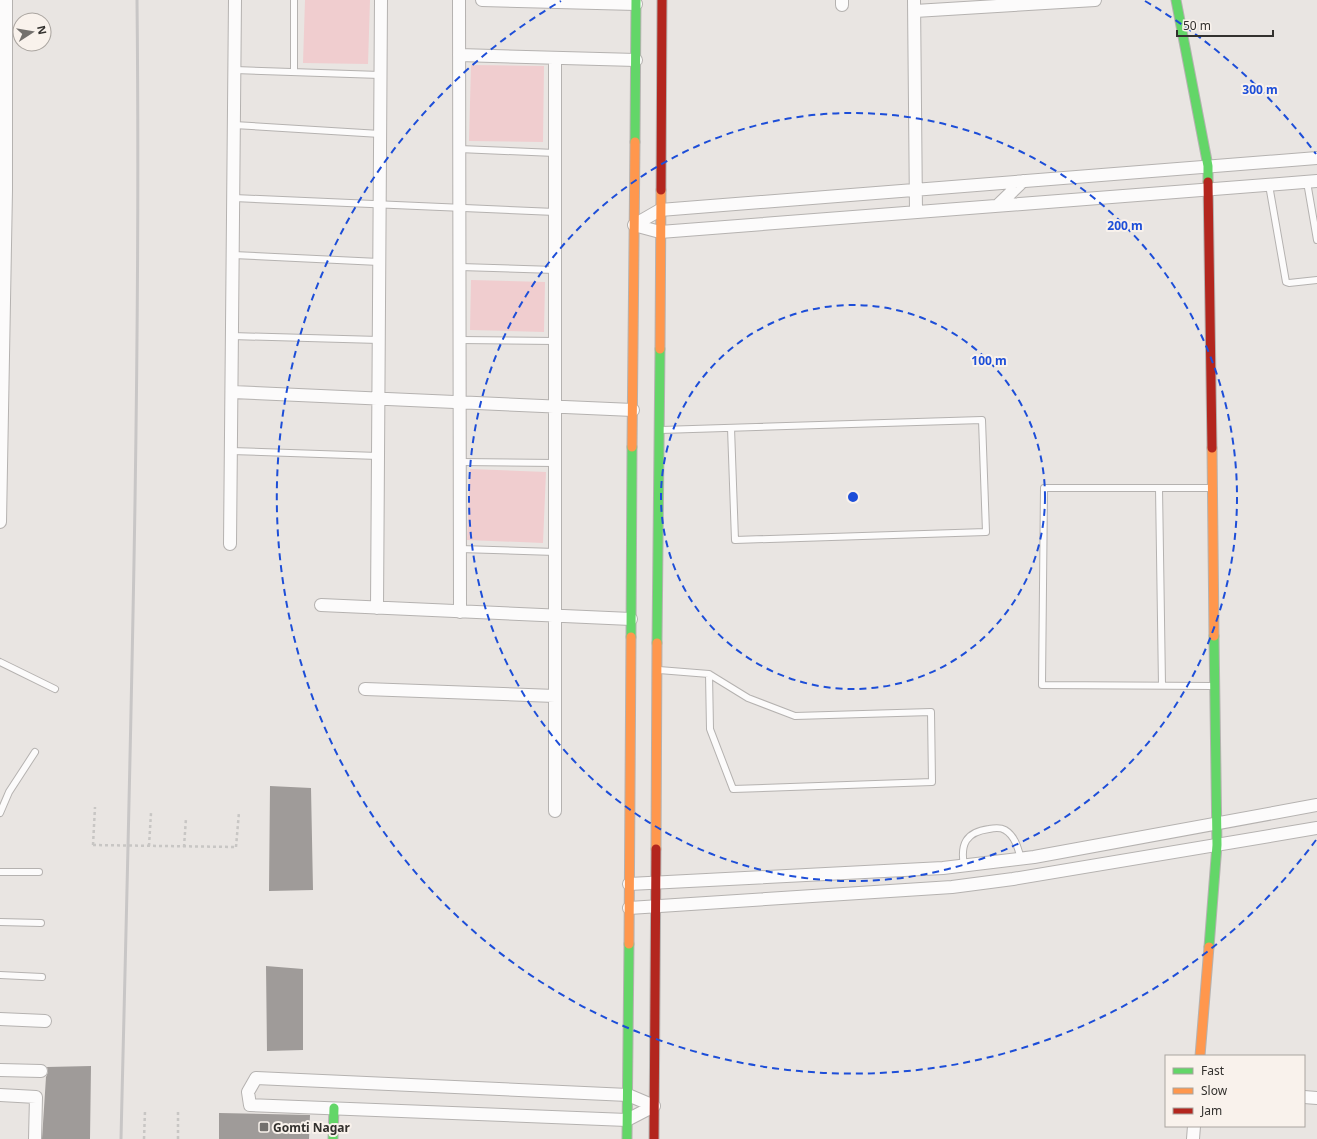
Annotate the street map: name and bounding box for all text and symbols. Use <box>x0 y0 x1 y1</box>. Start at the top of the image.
north arrow <box>12 12 52 52</box>
scale bar <box>1177 12 1273 38</box>
text: 50 m <box>1183 17 1211 34</box>
text: N <box>34 24 51 36</box>
text: 300 m <box>1242 81 1278 98</box>
text: 200 m <box>1107 217 1143 234</box>
text: 100 m <box>971 352 1007 369</box>
centre of rings <box>846 490 860 504</box>
legend <box>1165 1055 1305 1127</box>
text: Fast <box>1201 1062 1225 1079</box>
text: Slow <box>1201 1082 1228 1099</box>
text: Jam <box>1200 1102 1222 1119</box>
place label: Gomti Nagar <box>273 1119 351 1136</box>
marker: Gomti Nagar <box>258 1121 270 1133</box>

